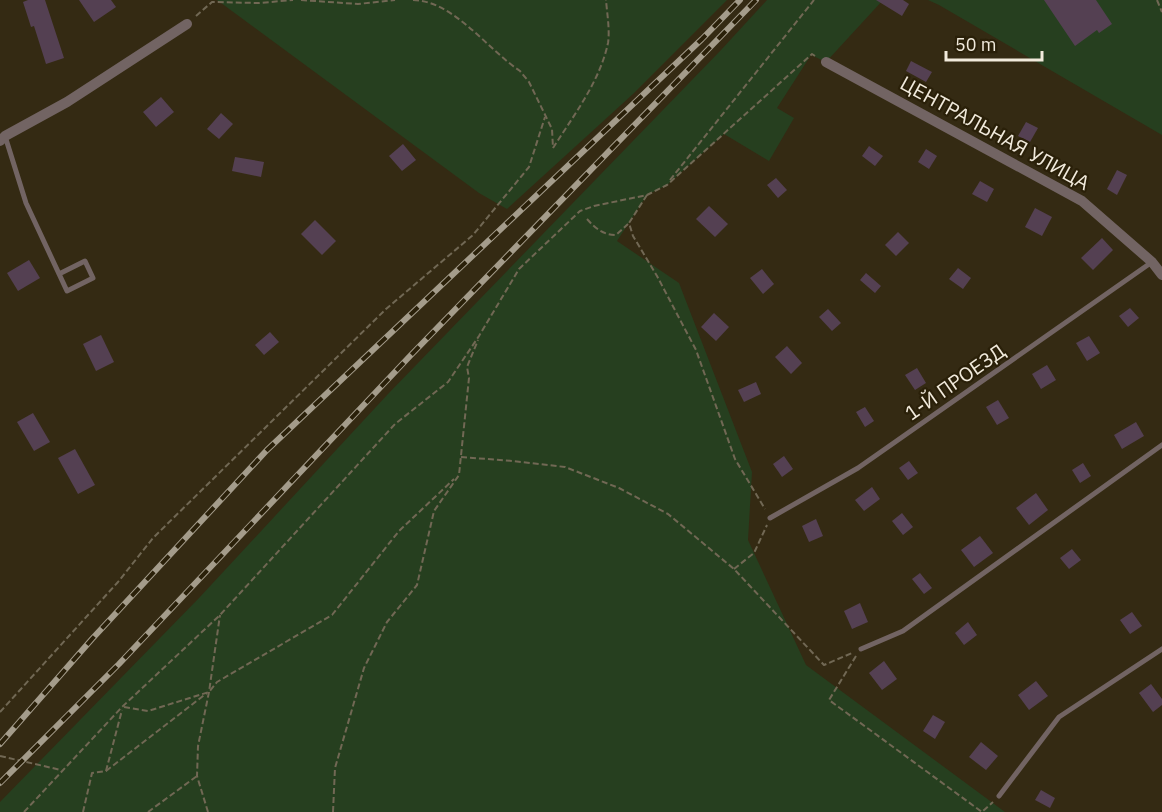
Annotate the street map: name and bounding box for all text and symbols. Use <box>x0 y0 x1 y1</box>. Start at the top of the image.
scale bar <box>946 24 1042 62</box>
text: 50 m <box>955 33 997 56</box>
street label: ЦЕНТРАЛЬНАЯ УЛИЦА <box>896 69 1095 196</box>
street label: 1-Й ПРОЕЗД <box>899 337 1010 426</box>

